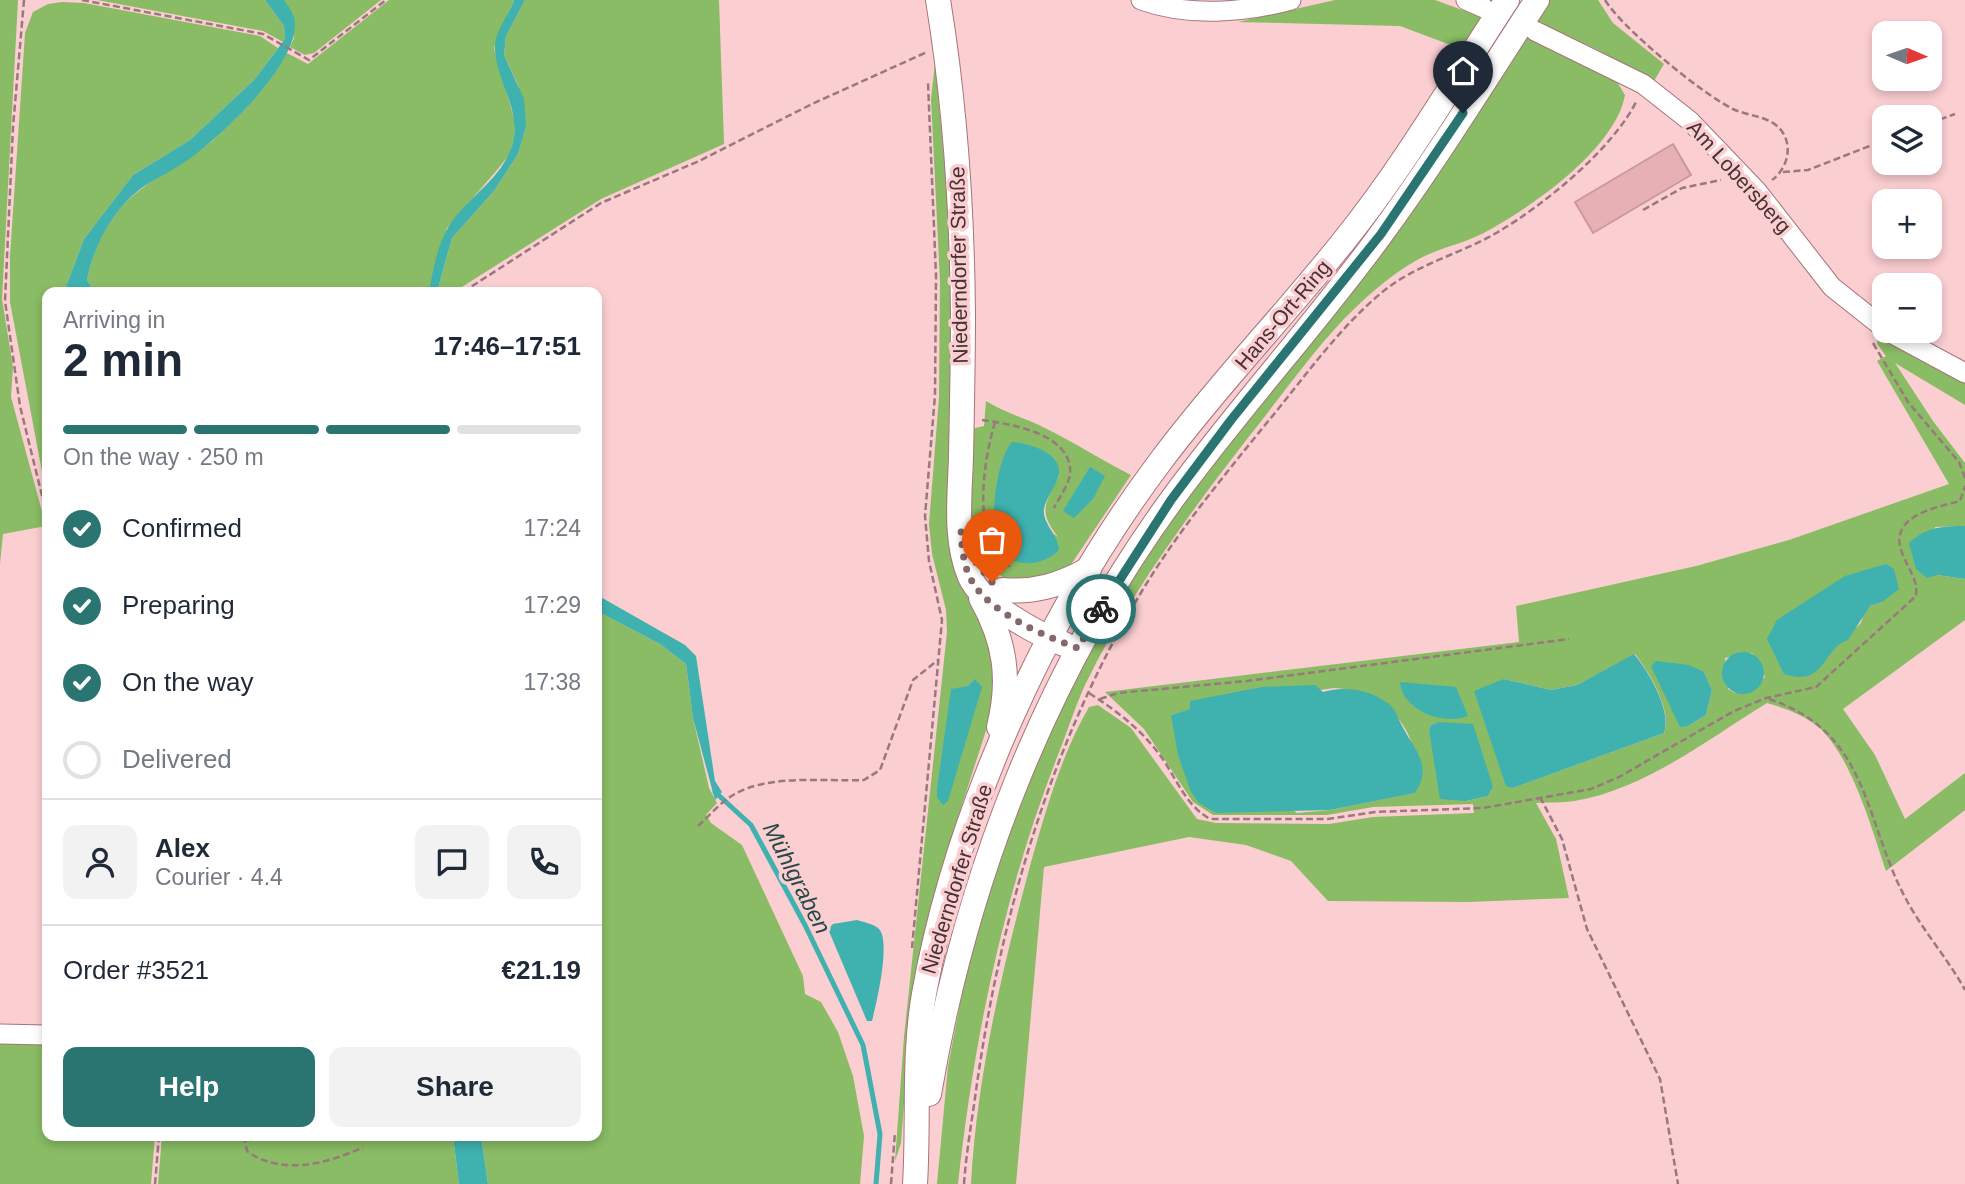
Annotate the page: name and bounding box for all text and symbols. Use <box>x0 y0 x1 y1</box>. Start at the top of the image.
north arrow <box>1872 21 1942 91</box>
map controls <box>1872 21 1942 343</box>
pin <box>1433 41 1493 113</box>
icon: home <box>1444 52 1482 90</box>
button: layers <box>1872 105 1942 175</box>
street label: Am Lobersberg <box>1683 116 1796 238</box>
street label: Niederndorfer Straße <box>945 166 972 364</box>
button: + <box>1872 189 1942 259</box>
street label: Hans-Ort-Ring <box>1230 255 1335 374</box>
button: − <box>1872 273 1942 343</box>
text: Arriving in <box>63 307 165 333</box>
text: 17:46–17:51 <box>434 331 581 361</box>
text: 2 min <box>63 334 183 386</box>
text: On the way · 250 m <box>63 444 264 470</box>
icon: check <box>63 510 101 548</box>
pin <box>962 510 1022 582</box>
text: Confirmed <box>122 513 242 543</box>
text: 17:24 <box>523 515 581 541</box>
icon: bag <box>973 521 1011 559</box>
courier <box>1066 574 1136 644</box>
icon: check <box>63 587 101 625</box>
text: Preparing <box>122 590 235 620</box>
icon: bike <box>1082 590 1120 628</box>
text: 17:29 <box>523 592 581 618</box>
icon: check <box>63 664 101 702</box>
text: On the way <box>122 667 254 697</box>
text: 17:38 <box>523 669 581 695</box>
text: Delivered <box>122 744 232 774</box>
street label: Niederndorfer Straße <box>917 781 996 977</box>
water label: Mühlgraben <box>758 818 836 938</box>
button: person <box>63 825 137 899</box>
button: chat <box>415 825 489 899</box>
button: phone <box>507 825 581 899</box>
text: Alex <box>155 833 210 863</box>
text: Courier · 4.4 <box>155 864 283 890</box>
text: Order #3521 <box>63 955 209 985</box>
text: €21.19 <box>501 955 581 985</box>
button: Help <box>63 1047 315 1127</box>
button: Share <box>329 1047 581 1127</box>

